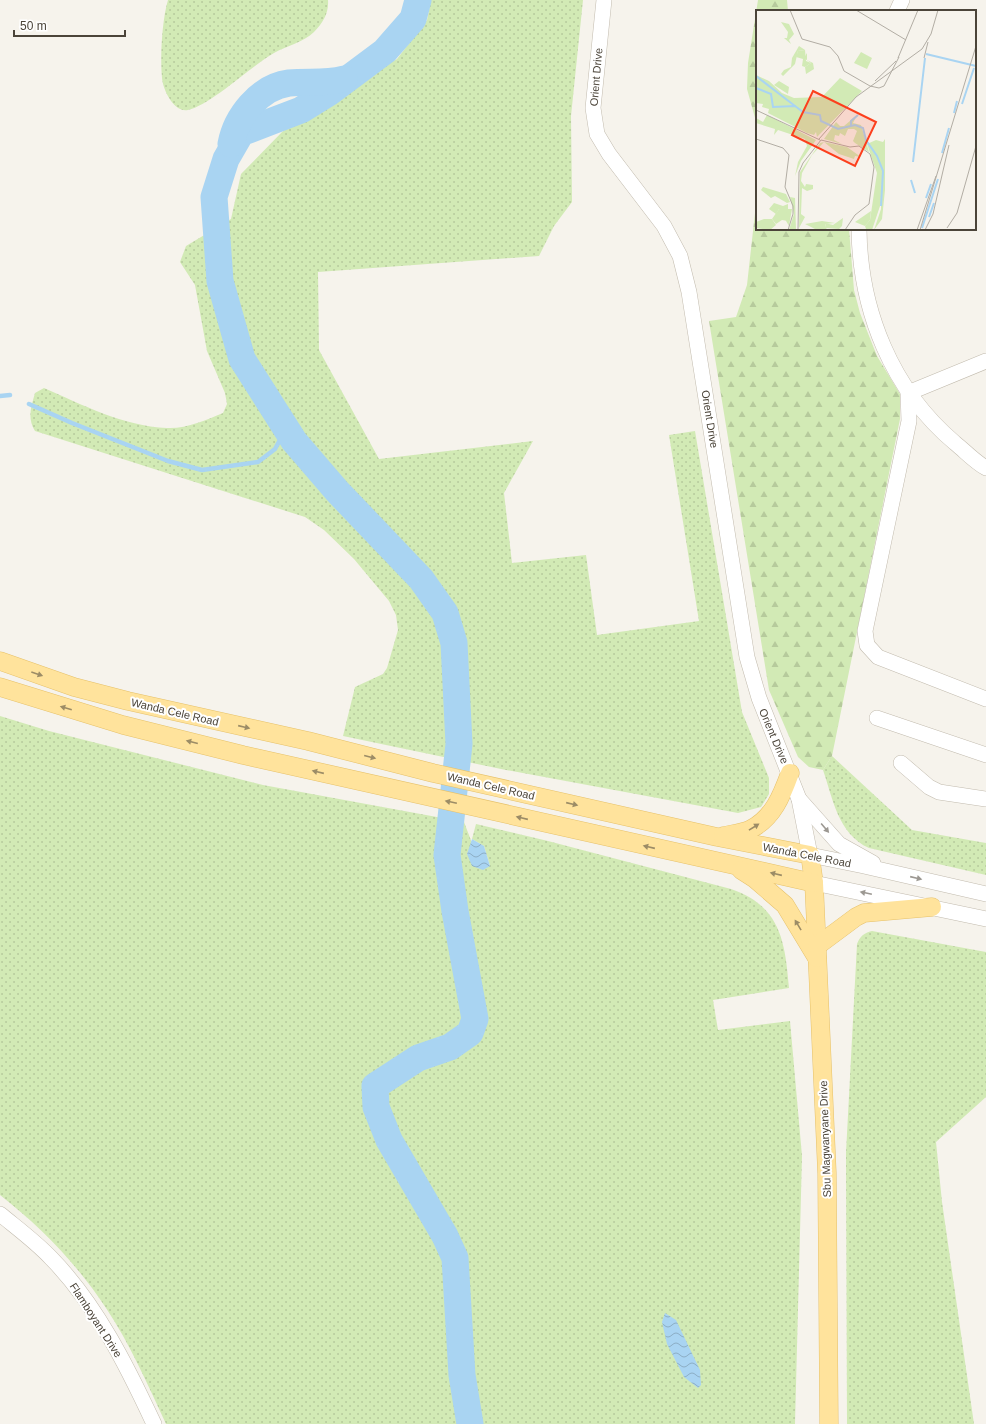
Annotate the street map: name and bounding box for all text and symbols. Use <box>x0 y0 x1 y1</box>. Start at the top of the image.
inset map <box>756 10 976 230</box>
scale bar <box>14 12 125 38</box>
text: 50 m <box>20 19 47 33</box>
street label: Orient Drive <box>587 47 605 107</box>
street label: Orient Drive <box>699 389 721 449</box>
one-way arrow <box>31 671 43 677</box>
street label: Wanda Cele Road <box>130 696 220 728</box>
one-way arrow <box>60 705 72 711</box>
street label: Orient Drive <box>757 707 791 765</box>
one-way arrow <box>238 725 250 731</box>
one-way arrow <box>186 739 198 745</box>
one-way arrow <box>364 755 377 761</box>
one-way arrow <box>312 769 324 775</box>
street label: Wanda Cele Road <box>446 770 536 802</box>
one-way arrow <box>445 798 457 804</box>
one-way arrow <box>567 801 579 807</box>
one-way arrow <box>516 815 528 821</box>
one-way arrow <box>821 822 830 833</box>
one-way arrow <box>748 823 760 830</box>
street label: Wanda Cele Road <box>762 841 852 869</box>
one-way arrow <box>643 843 655 849</box>
one-way arrow <box>770 871 782 877</box>
one-way arrow <box>911 875 923 881</box>
one-way arrow <box>860 890 872 896</box>
one-way arrow <box>794 919 801 931</box>
street label: Sbu Magwanyane Drive <box>817 1080 833 1198</box>
street label: Flamboyant Drive <box>67 1281 125 1359</box>

